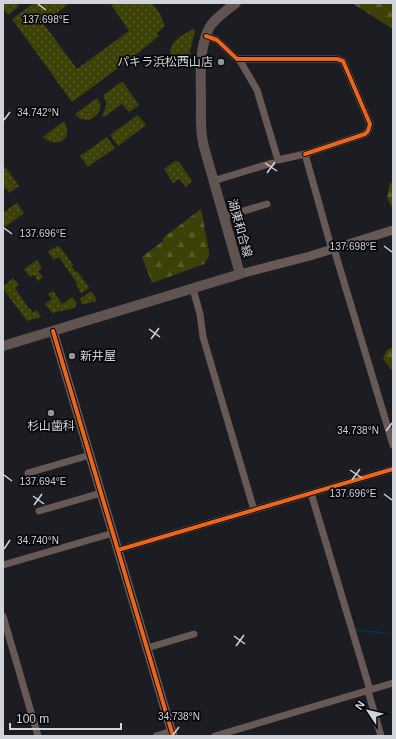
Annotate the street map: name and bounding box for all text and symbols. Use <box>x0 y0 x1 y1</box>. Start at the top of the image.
text: 137.698°E <box>23 14 70 25</box>
place label: パキラ浜松西山店 <box>117 55 213 69</box>
marker: パキラ浜松西山店 <box>216 57 226 67</box>
text: 34.742°N <box>17 107 59 118</box>
street label: 湖東和合線 <box>225 197 255 259</box>
text: 137.696°E <box>20 228 67 239</box>
text: 137.698°E <box>330 241 377 252</box>
place label: 新井屋 <box>80 349 116 363</box>
marker: 新井屋 <box>67 351 77 361</box>
marker: 杉山歯科 <box>46 408 56 418</box>
place label: 杉山歯科 <box>27 419 75 433</box>
text: 34.738°N <box>337 425 379 436</box>
text: 137.694°E <box>20 476 67 487</box>
text: 137.696°E <box>330 488 377 499</box>
text: 34.740°N <box>17 535 59 546</box>
north arrow <box>348 691 388 731</box>
text: N <box>353 699 367 712</box>
scale bar <box>10 705 121 731</box>
text: 34.738°N <box>158 711 200 722</box>
text: 100 m <box>16 712 49 726</box>

